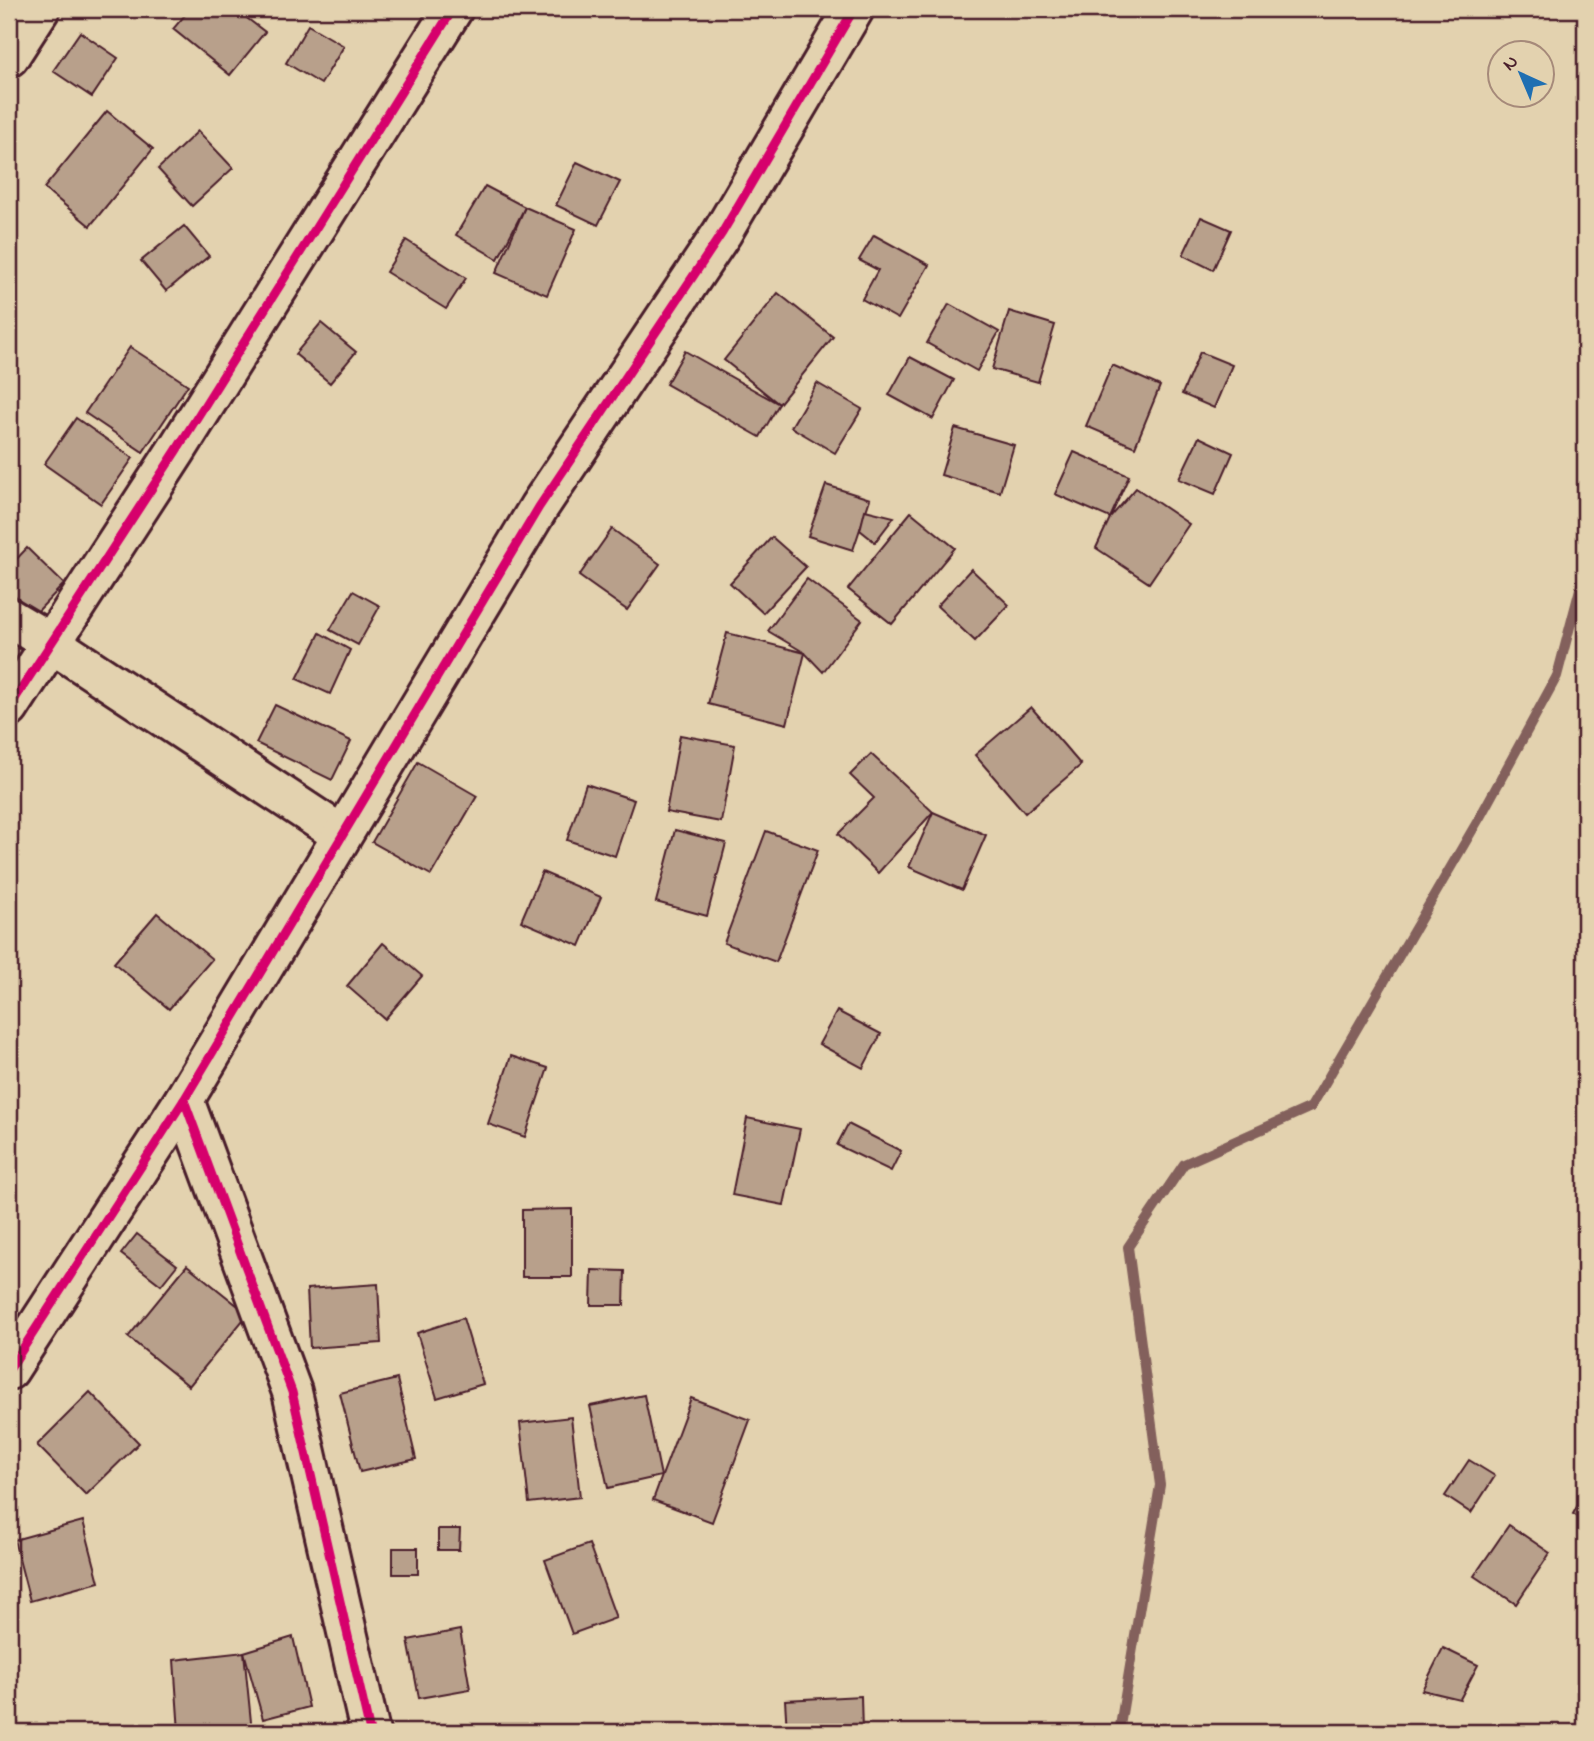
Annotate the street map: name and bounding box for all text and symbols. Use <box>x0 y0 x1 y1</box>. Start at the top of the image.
north arrow <box>1486 38 1556 108</box>
text: N <box>1497 49 1525 78</box>

